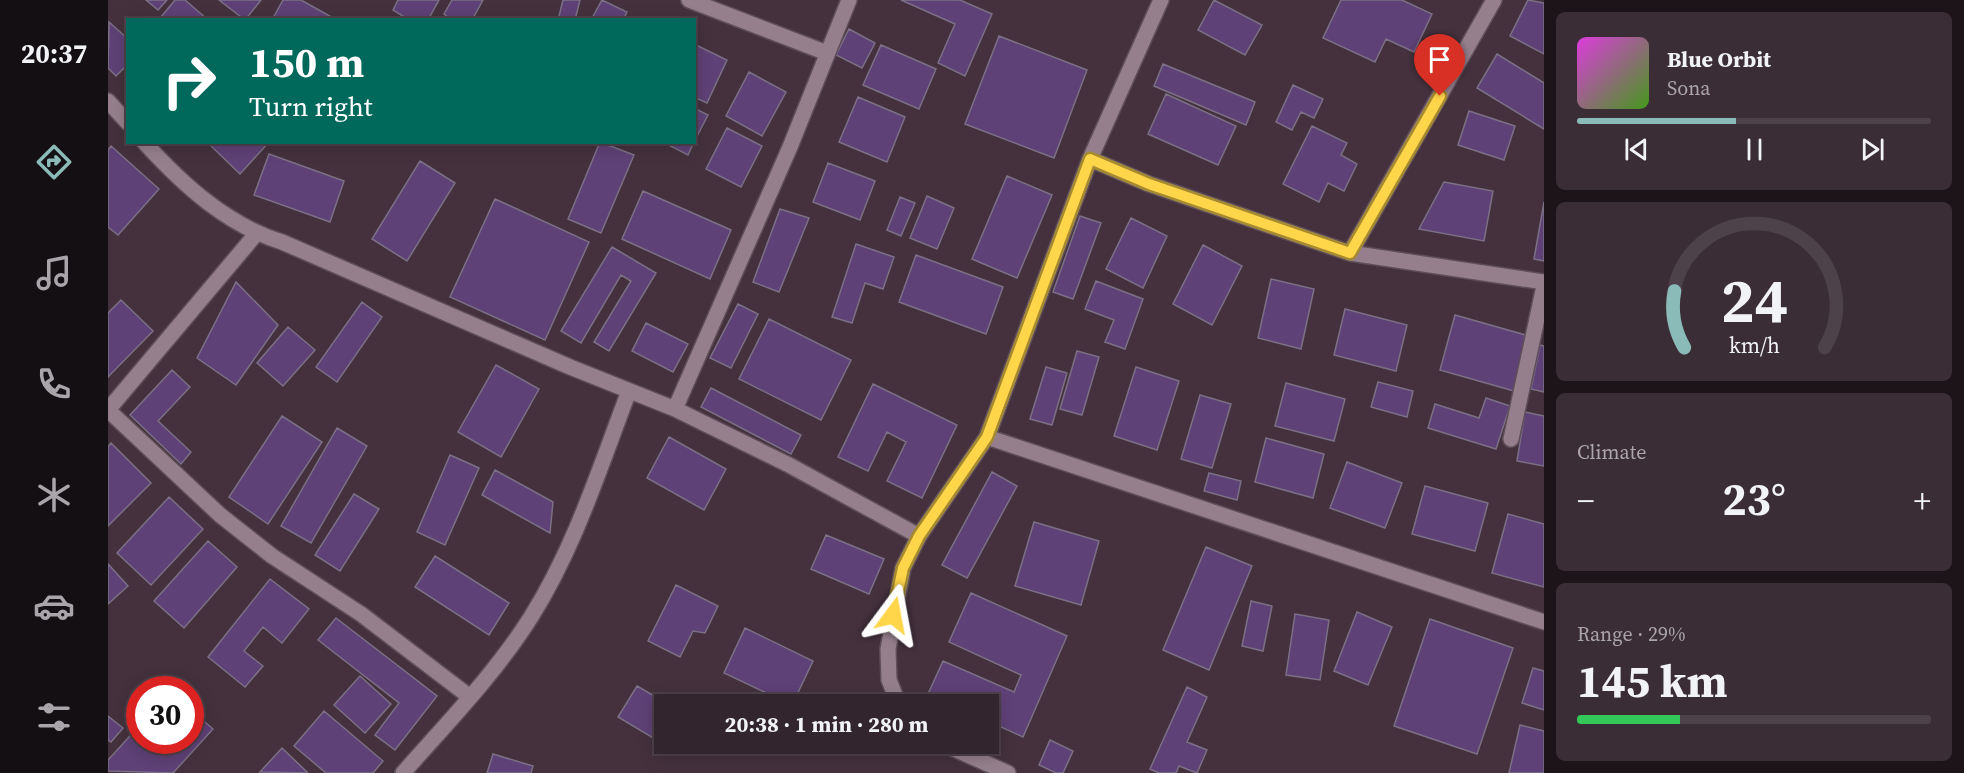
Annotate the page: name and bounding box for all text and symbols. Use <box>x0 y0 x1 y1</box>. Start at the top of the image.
text: 150 m <box>249 33 364 91</box>
pin <box>1414 34 1465 96</box>
text: 20:37 <box>21 35 87 72</box>
icon: right <box>150 42 228 120</box>
icon: arrive <box>1423 43 1456 76</box>
text: Blue Orbit <box>1667 44 1771 74</box>
text: Sona <box>1667 74 1711 102</box>
text: Turn right <box>249 88 373 125</box>
icon: previous <box>1620 133 1653 166</box>
icon: pause <box>1738 133 1771 166</box>
icon: next <box>1856 133 1889 166</box>
icon: directions <box>33 141 75 183</box>
icon: music <box>33 252 75 294</box>
text: 24 <box>1720 258 1788 344</box>
text: km/h <box>1728 332 1780 361</box>
icon: phone <box>33 363 75 405</box>
text: Climate <box>1577 438 1646 466</box>
text: 23° <box>1722 468 1786 530</box>
icon: climate <box>33 474 75 516</box>
text: − <box>1577 478 1595 523</box>
text: + <box>1913 478 1931 523</box>
position arrow <box>861 583 925 647</box>
icon: car <box>33 585 75 627</box>
text: Range · 29% <box>1577 620 1686 648</box>
text: 145 km <box>1577 650 1728 712</box>
speed limit sign: 30 <box>126 676 204 754</box>
icon: filters <box>33 696 75 738</box>
text: 20:38 · 1 min · 280 m <box>725 709 928 739</box>

